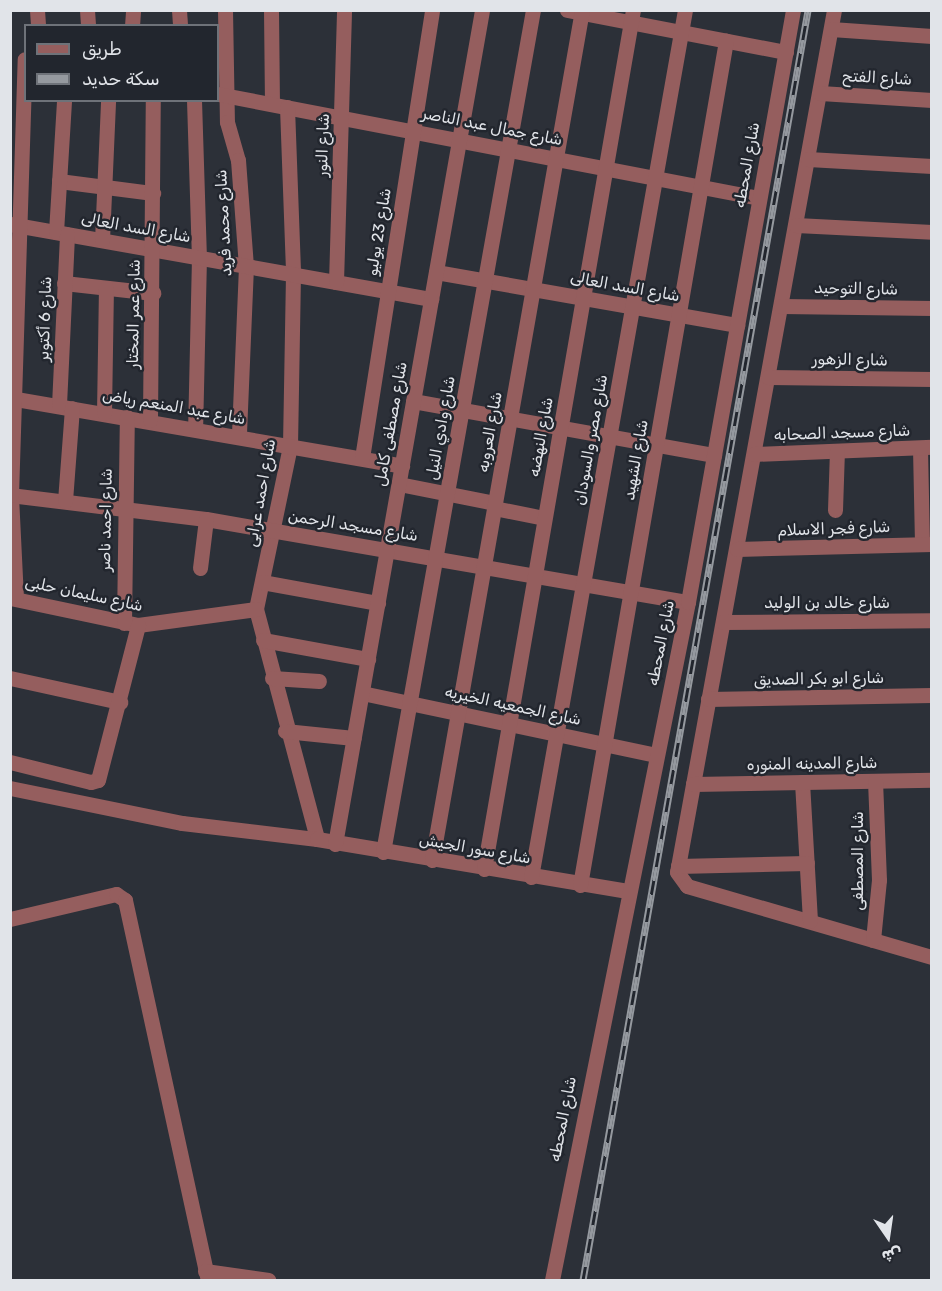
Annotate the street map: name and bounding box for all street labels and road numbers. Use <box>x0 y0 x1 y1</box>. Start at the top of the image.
street label: شارع الفتح <box>842 67 912 89</box>
street label: شارع جمال عبد الناصر <box>420 104 564 150</box>
street label: شارع النور <box>312 113 334 177</box>
street label: شارع المحطه <box>730 121 764 209</box>
street label: شارع محمد فريد <box>212 169 236 277</box>
street label: شارع 23 يوليو <box>363 187 395 277</box>
street label: شارع السد العالى <box>80 209 192 247</box>
street label: شارع عمر المختار <box>123 259 145 369</box>
street label: شارع السد العالى <box>569 268 681 306</box>
street label: شارع 6 أكتوبر <box>34 276 56 362</box>
street label: شارع التوحيد <box>814 279 898 299</box>
street label: شارع الزهور <box>812 350 888 370</box>
street label: شارع مصطفى كامل <box>371 360 411 488</box>
street label: شارع مصر والسودان <box>570 373 612 507</box>
street label: شارع وادي النيل <box>422 374 460 482</box>
street label: شارع عبد المنعم رياض <box>101 385 247 429</box>
street label: شارع العروبه <box>473 390 507 474</box>
street label: شارع النهضه <box>525 396 557 478</box>
street label: شارع الشهيد <box>619 418 653 502</box>
street label: شارع مسجد الصحابه <box>773 421 911 445</box>
street label: شارع احمد عرابى <box>242 438 280 548</box>
street label: شارع احمد ناصر <box>95 468 117 572</box>
street label: شارع مسجد الرحمن <box>287 506 419 546</box>
street label: شارع فجر الاسلام <box>777 517 891 541</box>
street label: شارع سليمان حلبى <box>23 572 145 616</box>
street label: شارع خالد بن الوليد <box>764 593 890 613</box>
street label: شارع المحطه <box>643 599 679 687</box>
street label: شارع ابو بكر الصديق <box>754 668 884 690</box>
street label: شارع الجمعيه الخيريه <box>443 682 583 730</box>
street label: شارع المدينه المنوره <box>746 753 878 775</box>
street label: شارع المصطفى <box>848 811 868 911</box>
street label: شارع سور الجيش <box>418 830 532 868</box>
street label: شارع المحطه <box>545 1075 581 1163</box>

